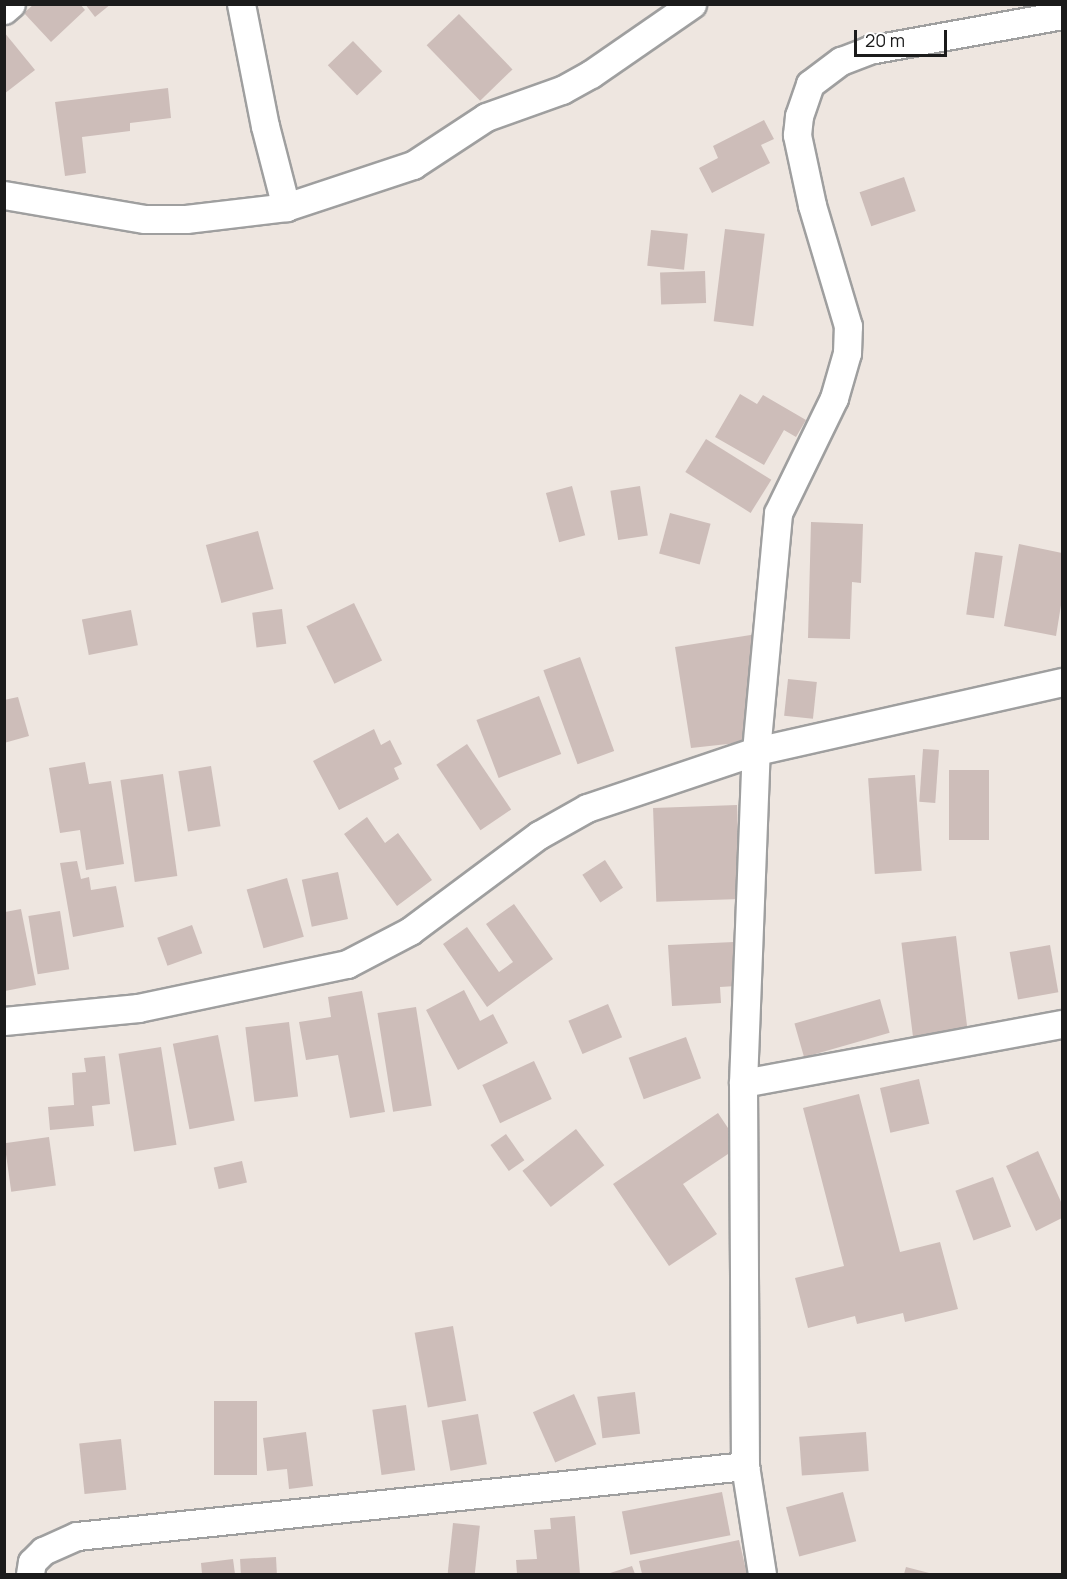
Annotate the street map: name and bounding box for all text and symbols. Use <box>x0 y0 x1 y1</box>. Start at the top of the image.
scale bar <box>857 18 950 56</box>
text: 20 m <box>865 28 905 52</box>

